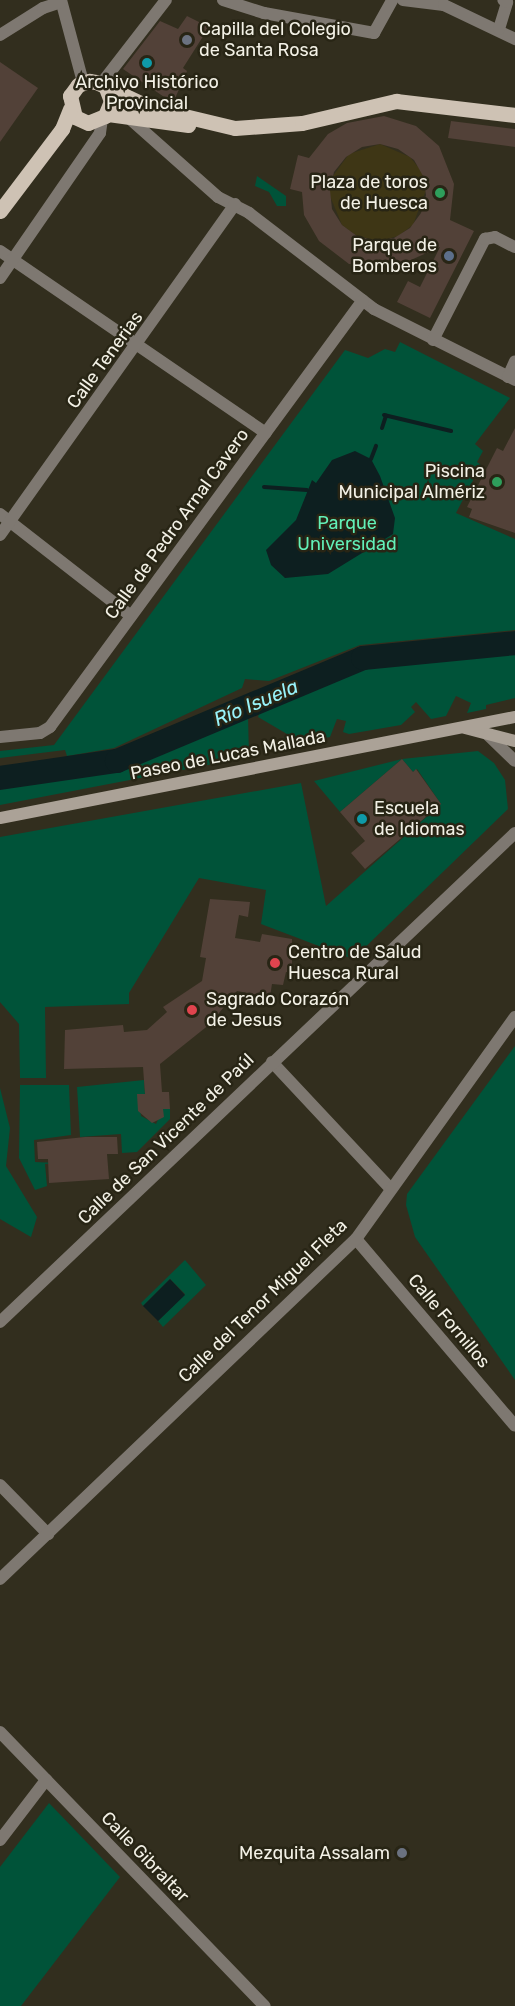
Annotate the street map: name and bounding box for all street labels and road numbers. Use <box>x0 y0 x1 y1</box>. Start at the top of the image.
street label: Calle Tenerias <box>62 307 148 413</box>
street label: Calle de Pedro Arnal Cavero <box>100 424 254 624</box>
street label: Paseo de Lucas Mallada <box>129 725 327 785</box>
street label: Calle de San Vicente de Paúl <box>73 1049 259 1229</box>
street label: Calle del Tenor Miguel Fleta <box>174 1214 352 1388</box>
street label: Calle Fornillos <box>403 1270 495 1372</box>
street label: Calle Gibraltar <box>96 1807 194 1907</box>

